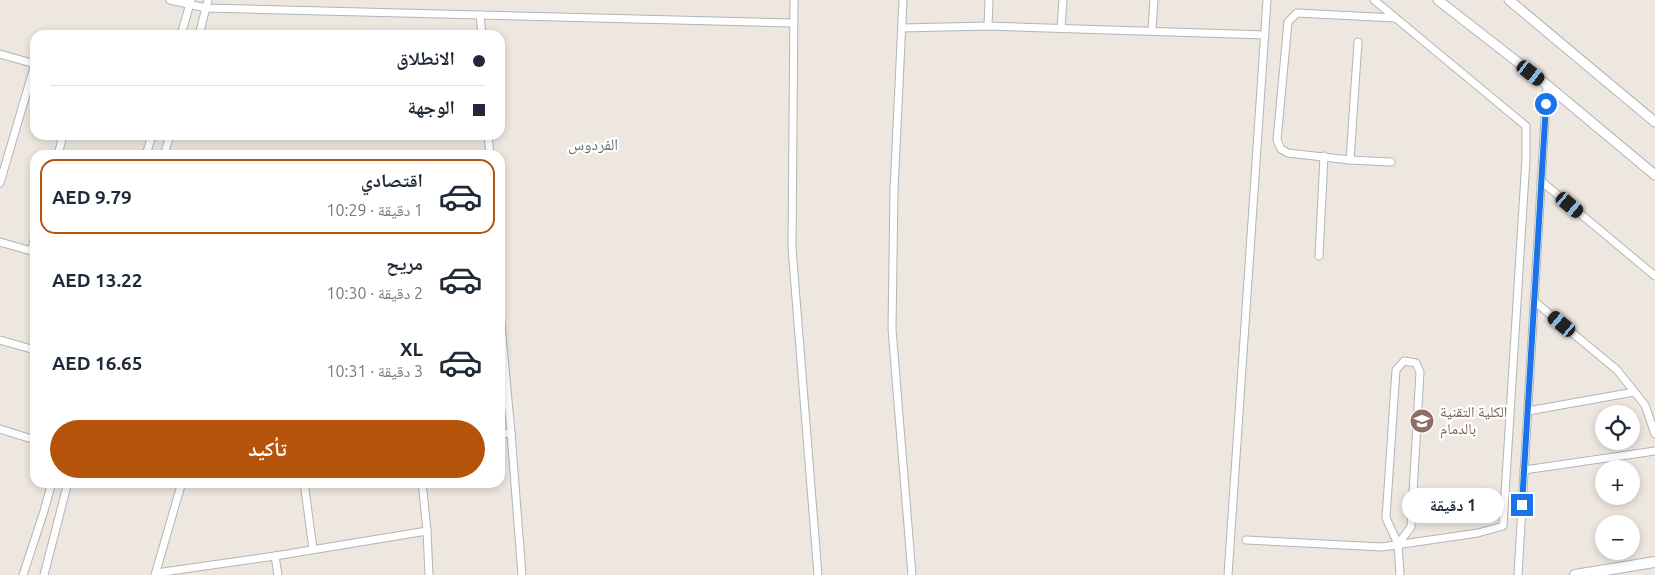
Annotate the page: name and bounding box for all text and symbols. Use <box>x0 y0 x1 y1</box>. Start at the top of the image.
text: الانطلاق <box>396 47 455 69</box>
car <box>1514 58 1547 88</box>
route start <box>1535 93 1557 115</box>
text: الوجهة <box>407 96 455 118</box>
district label: الفردوس <box>568 135 618 155</box>
text: اقتصادي <box>361 169 423 191</box>
icon: car <box>438 174 483 219</box>
text: AED 9.79 <box>52 186 132 208</box>
car <box>1553 190 1586 220</box>
text: 1 دقيقة · 10:29 <box>326 201 423 219</box>
text: مريح <box>386 252 423 274</box>
icon: car <box>438 257 483 302</box>
text: AED 13.22 <box>52 269 143 291</box>
text: 2 دقيقة · 10:30 <box>326 284 423 302</box>
car <box>1545 309 1578 339</box>
text: XL <box>400 338 423 360</box>
icon: car <box>438 340 483 385</box>
text: AED 16.65 <box>52 352 143 374</box>
text: 3 دقيقة · 10:31 <box>326 362 423 380</box>
place label: الكلية التقنية بالدمام <box>1440 403 1507 439</box>
map controls <box>1595 405 1640 560</box>
button: locate <box>1595 405 1640 450</box>
school or university icon: الكلية التقنية بالدمام <box>1409 408 1435 434</box>
button: تأكيد <box>50 420 485 478</box>
button: + <box>1595 460 1640 505</box>
callout: 1 دقيقة <box>1402 488 1504 522</box>
route end <box>1511 494 1533 516</box>
text: 1 دقيقة <box>1430 496 1476 514</box>
button: − <box>1595 515 1640 560</box>

